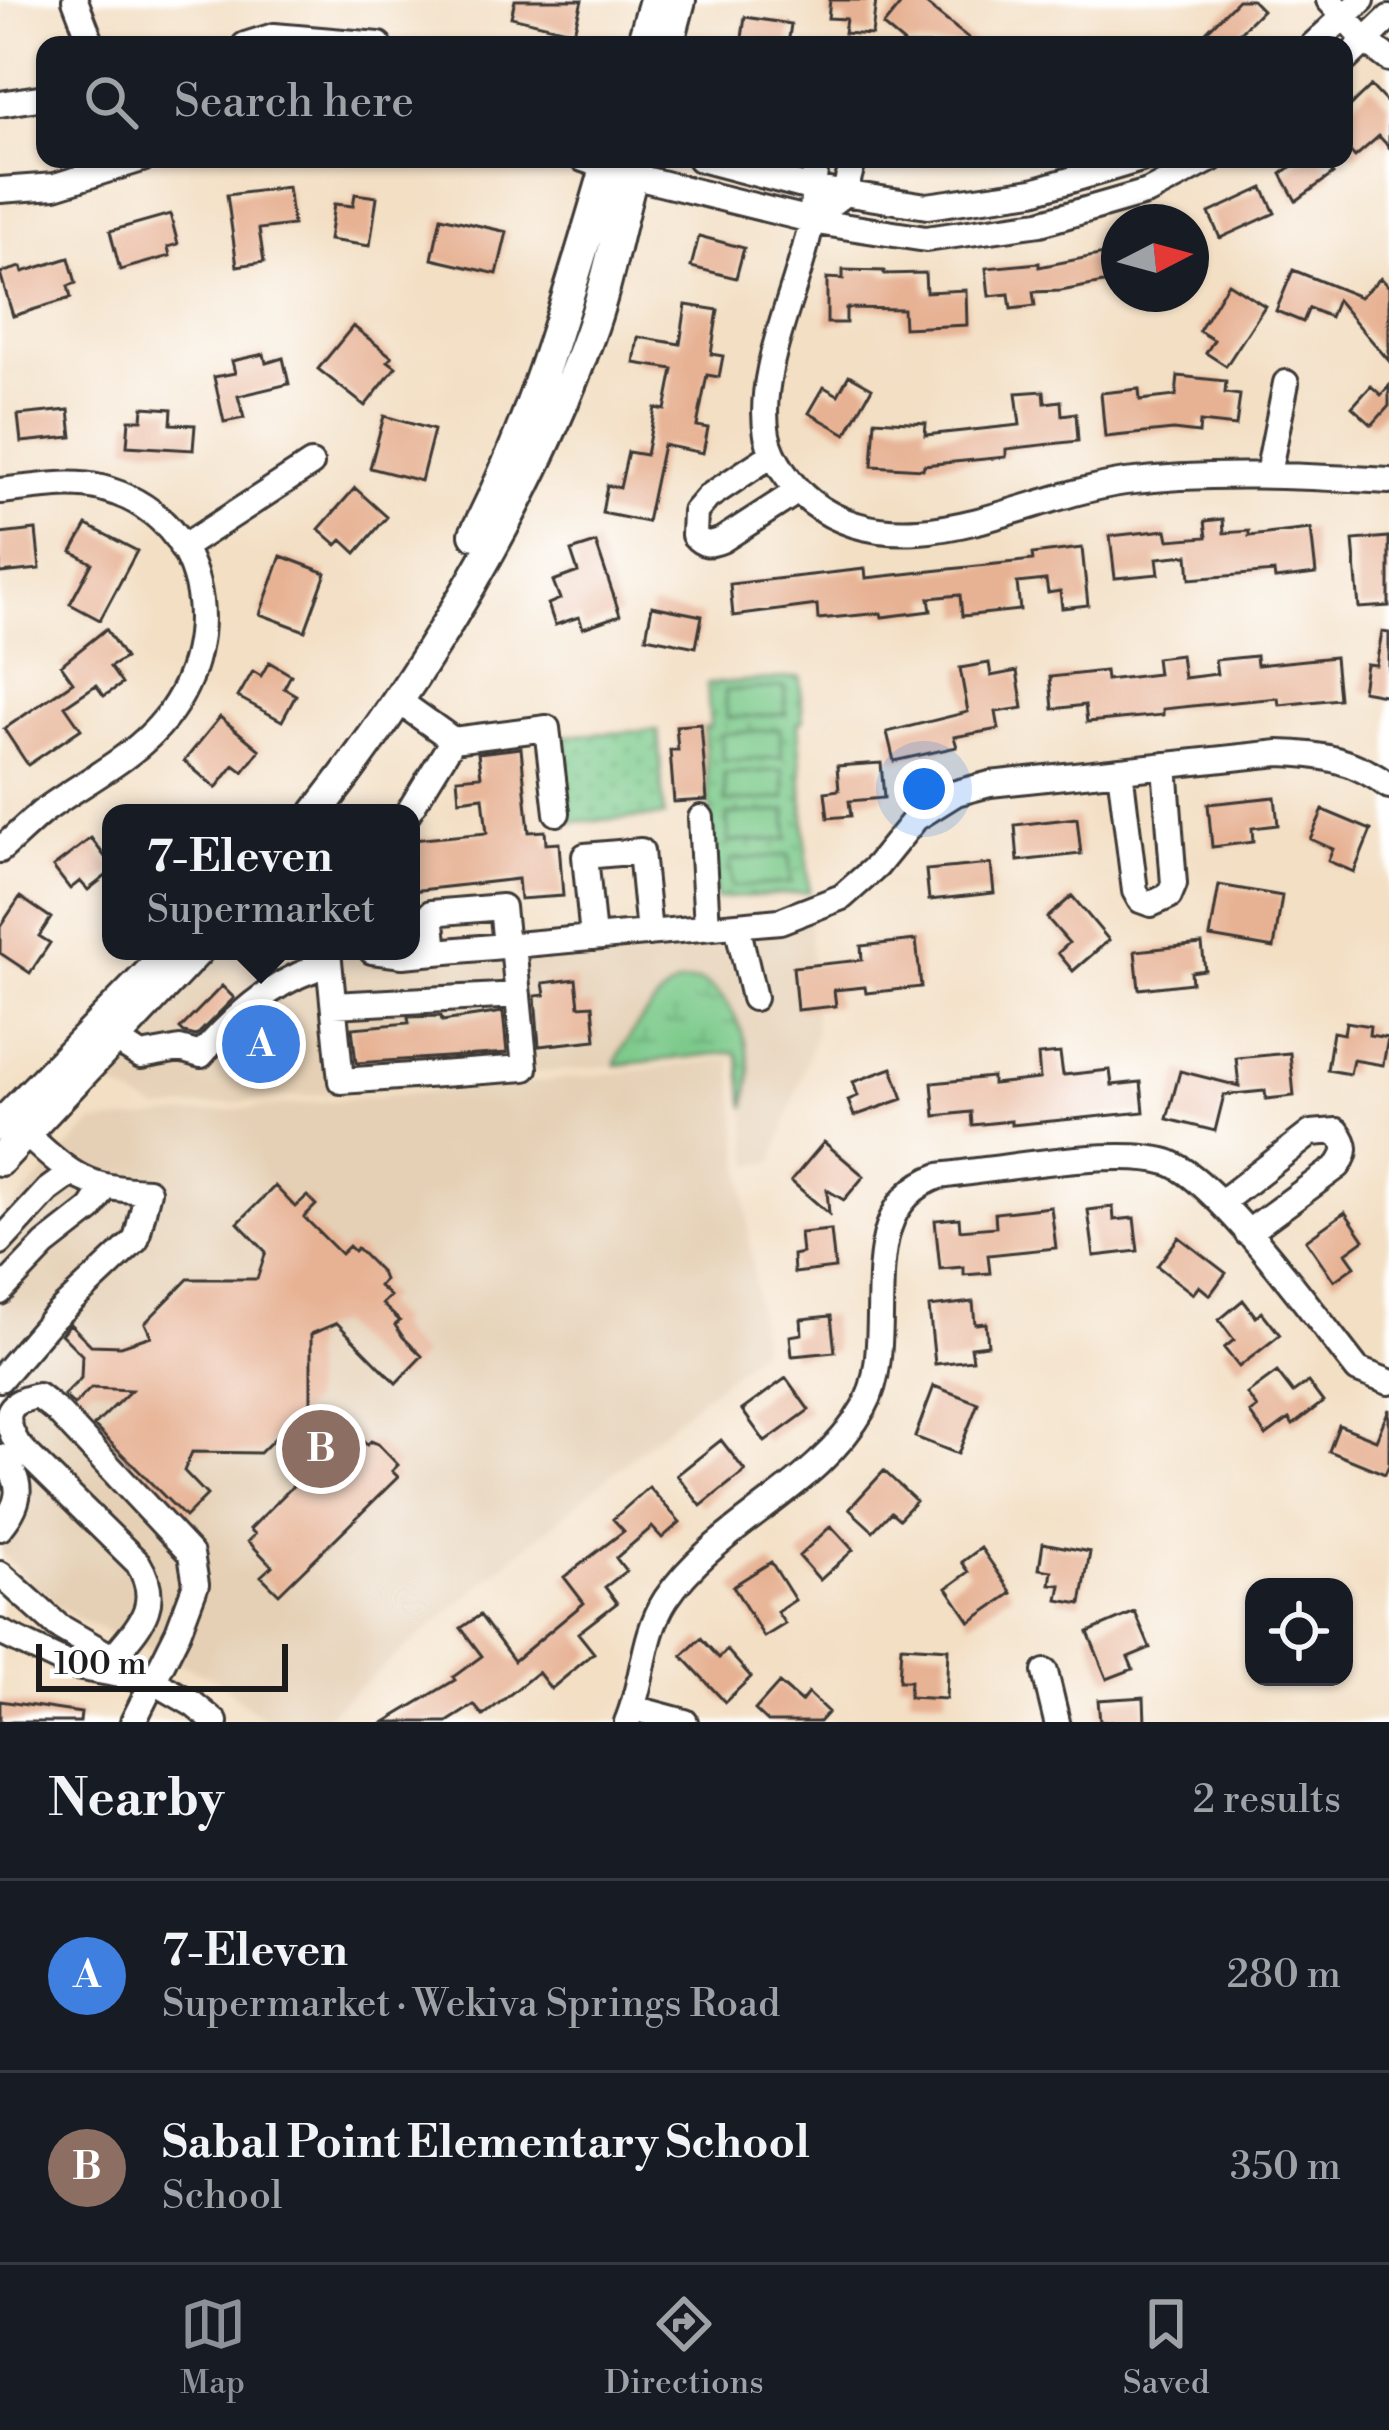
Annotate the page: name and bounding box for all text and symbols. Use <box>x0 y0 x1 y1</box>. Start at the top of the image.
search box <box>36 36 1353 168</box>
icon: search <box>78 69 144 135</box>
text: Search here <box>174 74 414 131</box>
north arrow <box>1101 204 1209 312</box>
your location <box>894 759 954 819</box>
popup <box>102 804 420 960</box>
text: 7-Eleven <box>147 829 333 886</box>
text: Supermarket <box>147 886 375 935</box>
pin: A <box>222 999 300 1089</box>
pin: B <box>282 1404 360 1494</box>
map controls <box>1245 1578 1353 1686</box>
button: locate <box>1245 1578 1353 1686</box>
scale bar <box>36 1638 288 1691</box>
text: 100 m <box>54 1644 147 1685</box>
text: Nearby <box>48 1768 224 1832</box>
text: 2 results <box>1193 1776 1341 1825</box>
text: 7-Eleven <box>162 1923 348 1980</box>
text: A <box>73 1951 101 2000</box>
text: 280 m <box>1227 1951 1341 2000</box>
text: Supermarket · Wekiva Springs Road <box>162 1980 780 2029</box>
text: Sabal Point Elementary School <box>162 2115 810 2172</box>
text: B <box>72 2143 102 2192</box>
text: 350 m <box>1230 2143 1341 2192</box>
text: School <box>162 2172 282 2221</box>
tab: Map <box>180 2291 246 2404</box>
tab: Directions <box>605 2291 764 2404</box>
tab: Saved <box>1123 2291 1209 2404</box>

